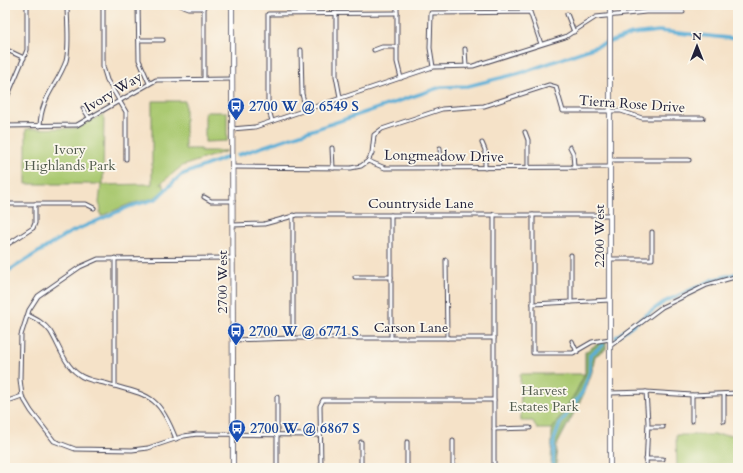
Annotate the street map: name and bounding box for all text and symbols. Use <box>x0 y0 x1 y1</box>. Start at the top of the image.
north arrow <box>677 26 717 66</box>
text: N <box>692 29 702 44</box>
street label: Ivory Way <box>80 67 146 117</box>
street label: Tierra Rose Drive <box>578 91 686 117</box>
bus stop icon: 2700 W @ 6549 S <box>226 96 246 121</box>
place label: 2700 W @ 6549 S <box>249 97 359 116</box>
park label: Ivory Highlands Park <box>24 140 116 175</box>
street label: Longmeadow Drive <box>384 145 504 167</box>
street label: Countryside Lane <box>368 194 474 213</box>
street label: 2200 West <box>590 204 609 268</box>
street label: 2700 West <box>213 250 232 314</box>
street label: Carson Lane <box>374 318 448 337</box>
bus stop icon: 2700 W @ 6771 S <box>226 321 246 346</box>
place label: 2700 W @ 6771 S <box>249 322 359 341</box>
park label: Harvest Estates Park <box>509 381 579 416</box>
bus stop icon: 2700 W @ 6867 S <box>227 418 247 443</box>
place label: 2700 W @ 6867 S <box>250 419 360 438</box>

